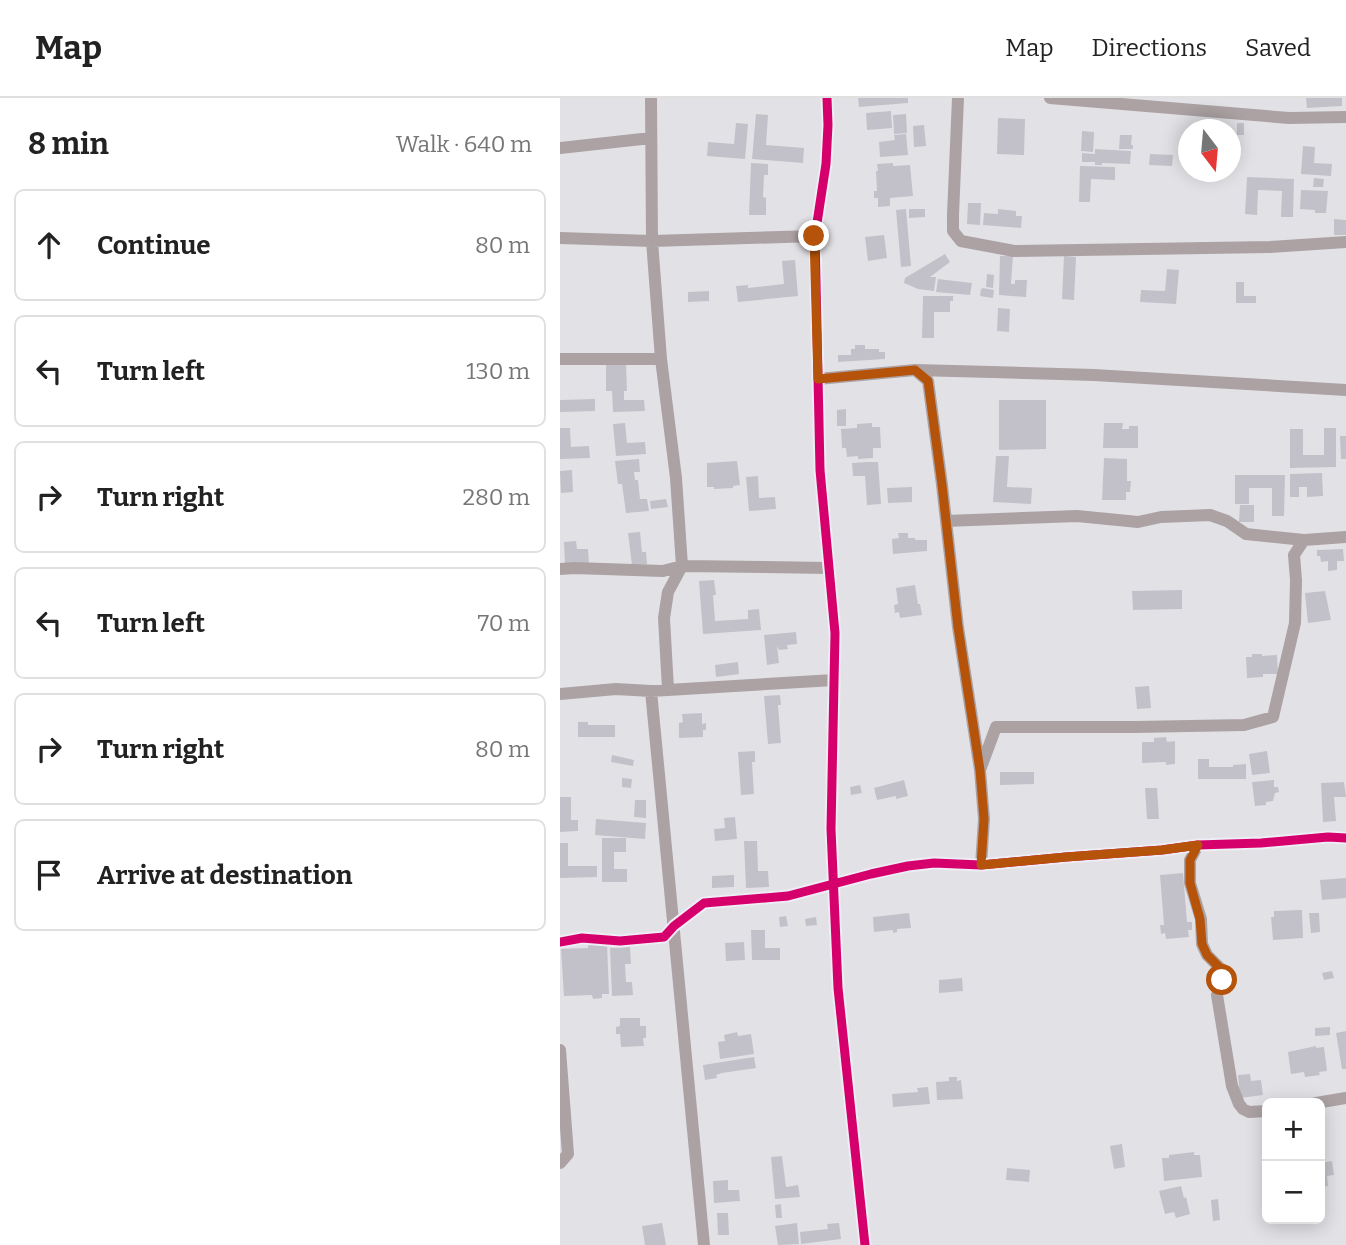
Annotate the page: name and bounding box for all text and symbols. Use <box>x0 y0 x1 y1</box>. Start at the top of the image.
text: Map <box>35 28 102 68</box>
text: Map <box>1005 34 1054 62</box>
text: Directions <box>1092 34 1207 62</box>
text: Saved <box>1245 34 1311 62</box>
north arrow <box>1178 119 1241 182</box>
text: 8 min <box>28 126 109 162</box>
text: Walk · 640 m <box>396 130 532 158</box>
route end <box>798 220 829 251</box>
icon: ahead <box>30 226 68 264</box>
text: Continue <box>97 230 211 261</box>
text: 80 m <box>475 231 530 259</box>
icon: left <box>30 352 68 390</box>
text: Turn left <box>97 356 205 387</box>
text: 130 m <box>466 357 530 385</box>
icon: right <box>30 478 68 516</box>
text: Turn right <box>97 482 224 513</box>
text: 280 m <box>462 483 530 511</box>
icon: left <box>30 604 68 642</box>
text: Turn left <box>97 608 205 639</box>
text: 70 m <box>478 609 530 637</box>
icon: right <box>30 730 68 768</box>
text: Turn right <box>97 734 224 765</box>
text: 80 m <box>475 735 530 763</box>
icon: arrive <box>30 856 68 894</box>
text: Arrive at destination <box>97 860 352 891</box>
route start <box>1206 964 1237 995</box>
map controls <box>1262 1098 1325 1224</box>
button: + <box>1262 1098 1325 1161</box>
button: − <box>1262 1161 1325 1224</box>

